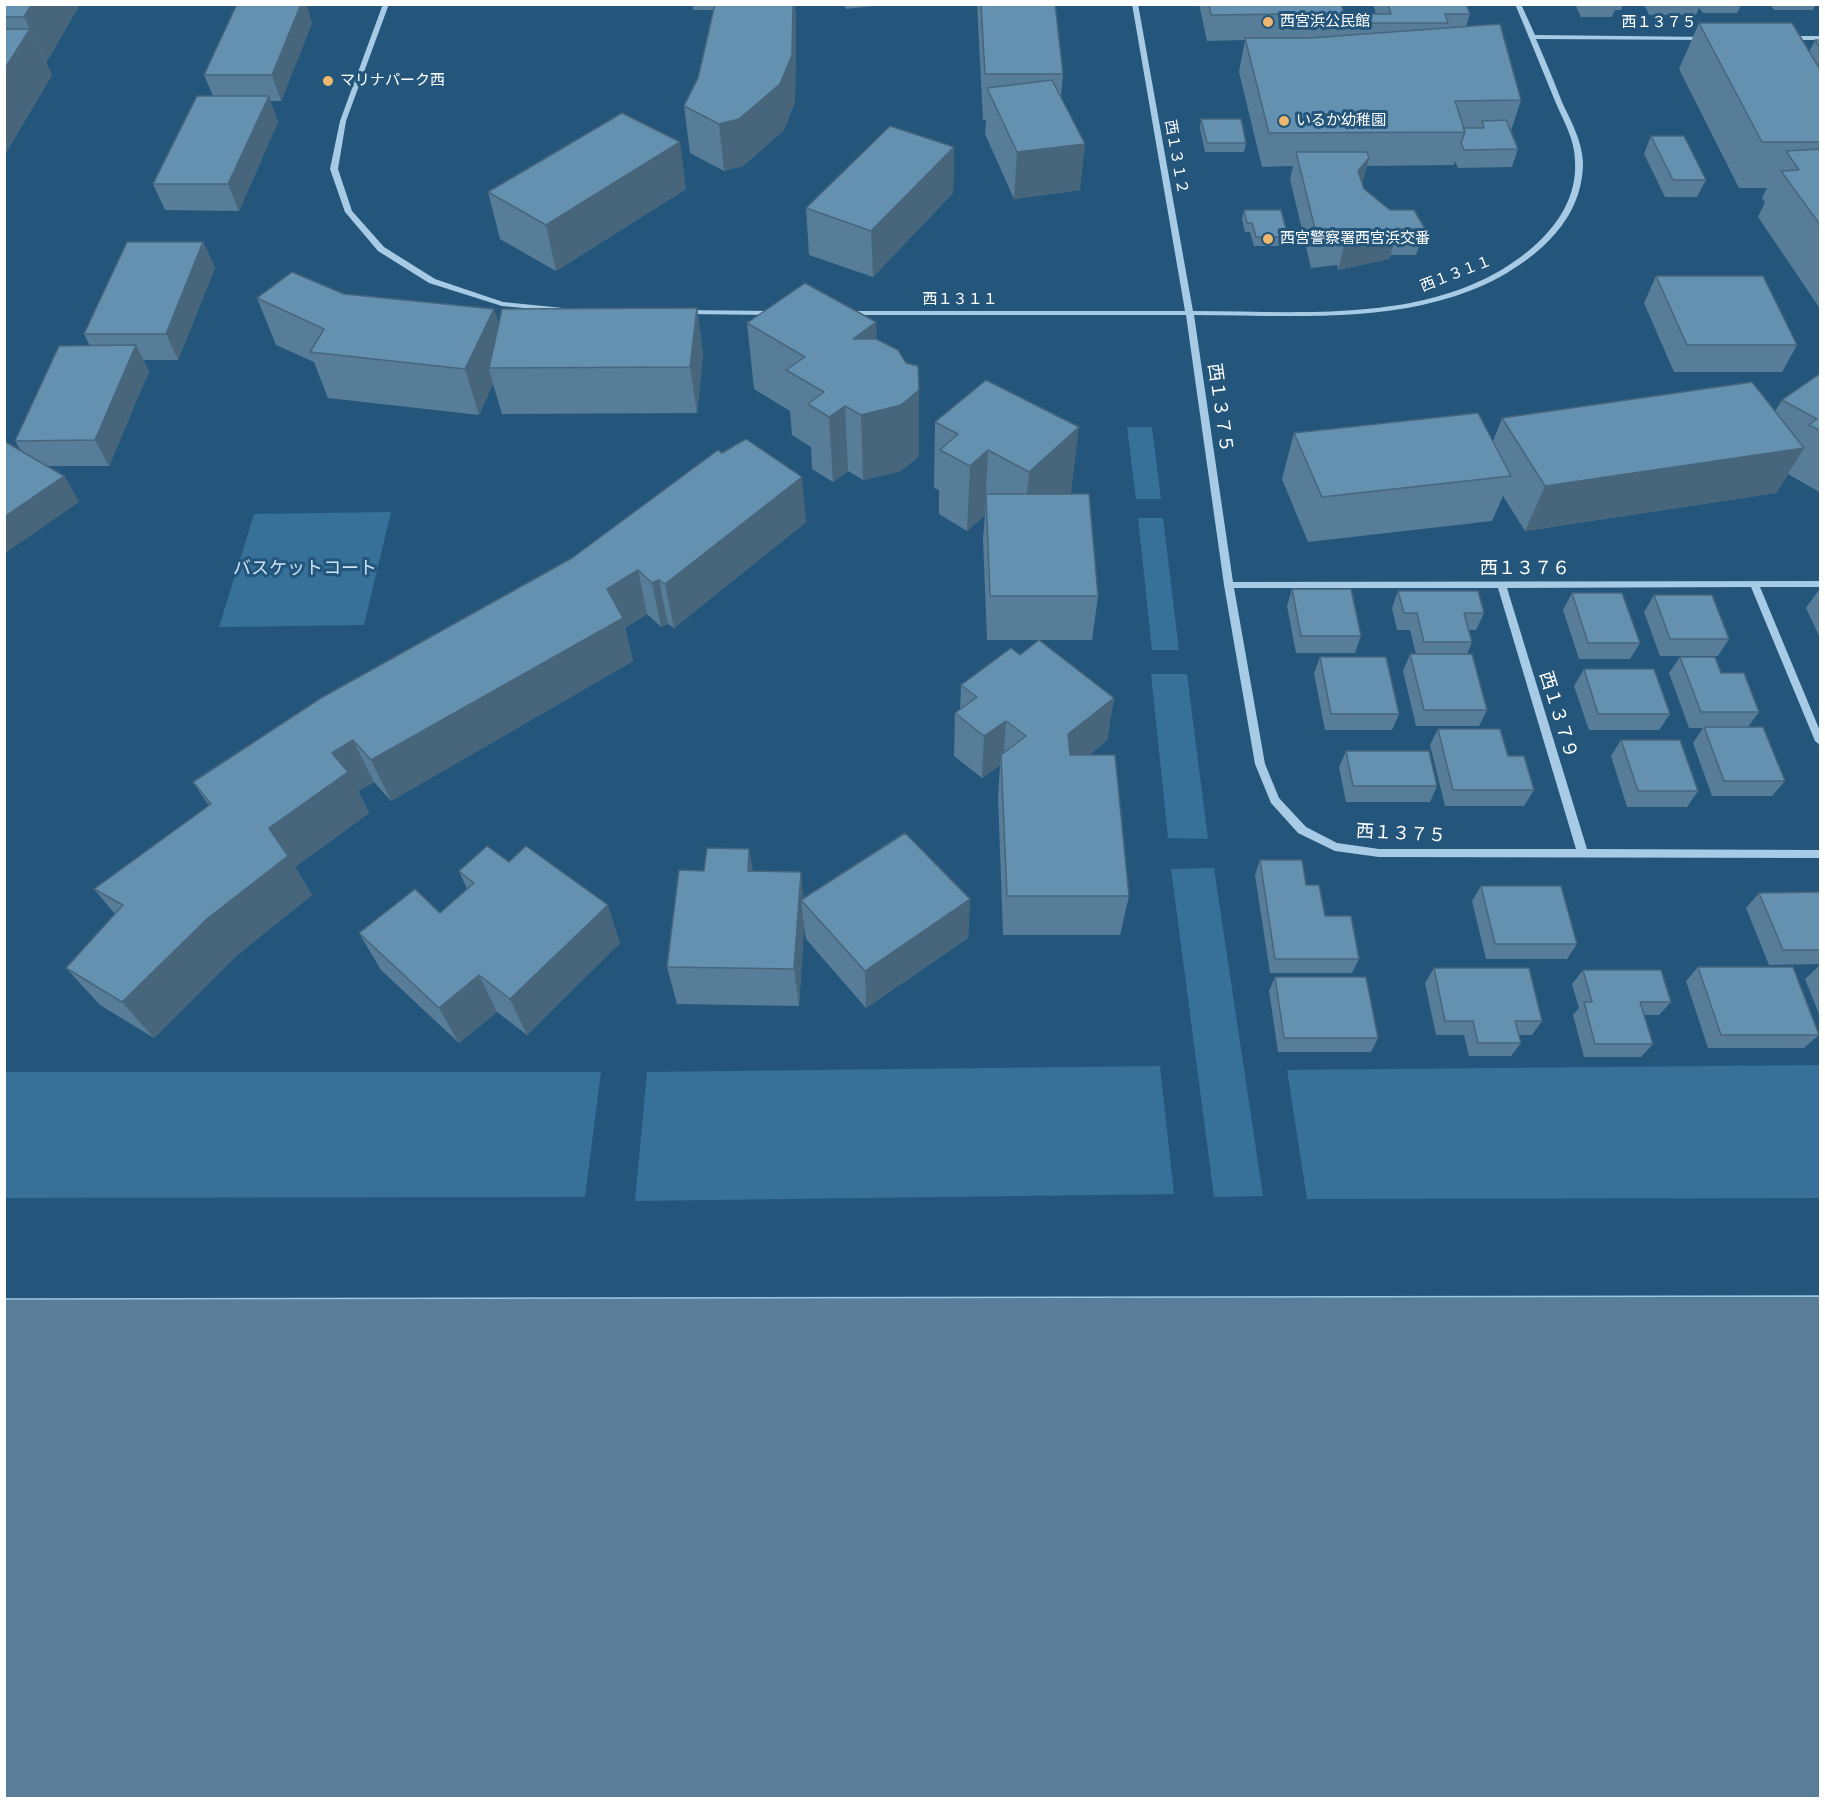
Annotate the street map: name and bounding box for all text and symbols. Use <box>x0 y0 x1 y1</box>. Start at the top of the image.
place label: 西宮浜公民館 <box>1280 13 1370 31</box>
street label: 西１３７５ <box>1622 14 1696 32</box>
marker: 西宮浜公民館 <box>1261 15 1275 29</box>
place label: マリナパーク西 <box>340 72 445 90</box>
marker: マリナパーク西 <box>321 74 335 88</box>
place label: いるか幼稚園 <box>1296 112 1386 130</box>
marker: いるか幼稚園 <box>1277 114 1291 128</box>
street label: 西１３１２ <box>1161 119 1191 195</box>
place label: 西宮警察署西宮浜交番 <box>1280 230 1430 248</box>
marker: 西宮警察署西宮浜交番 <box>1261 232 1275 246</box>
street label: 西１３１１ <box>1418 252 1494 296</box>
street label: 西１３１１ <box>923 291 997 309</box>
street label: 西１３７５ <box>1203 362 1237 454</box>
park label: バスケットコート <box>233 558 377 580</box>
street label: 西１３７６ <box>1480 558 1570 580</box>
street label: 西１３７９ <box>1535 669 1581 761</box>
street label: 西１３７５ <box>1355 821 1447 847</box>

